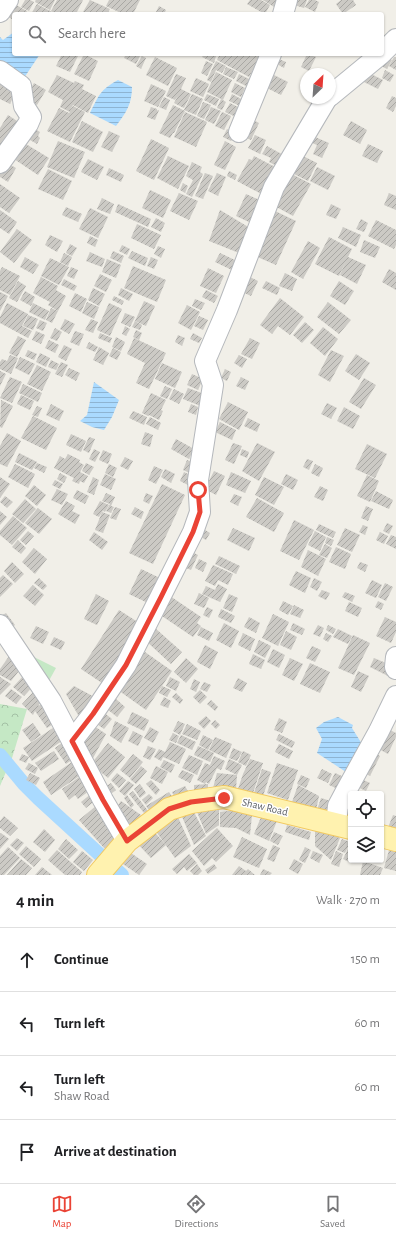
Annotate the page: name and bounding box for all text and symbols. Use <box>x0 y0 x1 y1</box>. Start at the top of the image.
search box <box>12 12 384 56</box>
icon: search <box>26 23 48 45</box>
text: Search here <box>58 26 126 41</box>
north arrow <box>300 68 336 104</box>
route start <box>189 481 207 499</box>
route end <box>215 789 233 807</box>
map controls <box>348 791 384 863</box>
button: locate <box>348 791 384 827</box>
street label: Shaw Road <box>241 796 289 818</box>
button: layers <box>348 827 384 863</box>
text: 4 min <box>16 892 54 909</box>
text: Walk · 270 m <box>316 894 380 907</box>
icon: ahead <box>16 949 38 971</box>
text: Continue <box>54 952 109 967</box>
text: 150 m <box>351 953 380 966</box>
icon: left <box>16 1013 38 1035</box>
text: Turn left <box>54 1016 105 1031</box>
text: 60 m <box>354 1017 380 1030</box>
text: Turn left <box>54 1072 105 1087</box>
icon: left <box>16 1077 38 1099</box>
text: 60 m <box>354 1081 380 1094</box>
text: Shaw Road <box>54 1090 109 1103</box>
icon: arrive <box>16 1141 38 1163</box>
text: Arrive at destination <box>54 1144 177 1159</box>
tab: Map <box>51 1193 73 1230</box>
tab: Directions <box>174 1193 218 1230</box>
tab: Saved <box>320 1193 345 1230</box>

